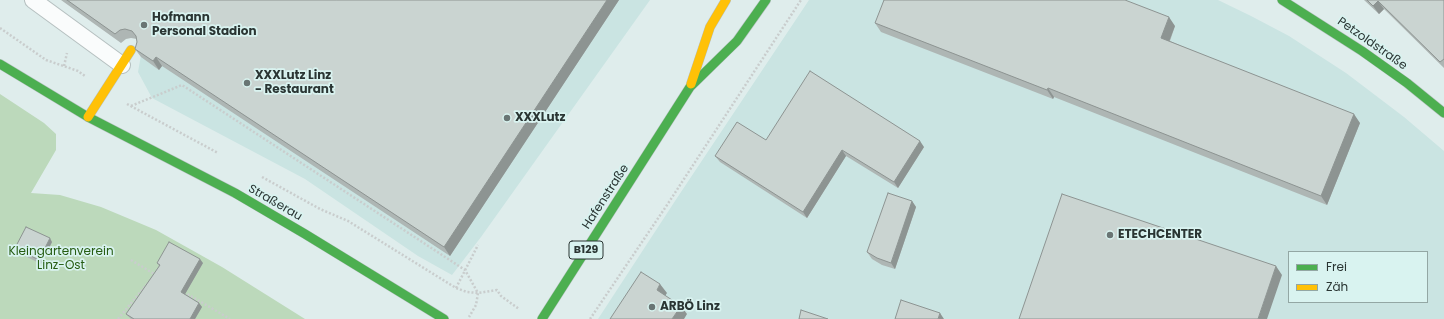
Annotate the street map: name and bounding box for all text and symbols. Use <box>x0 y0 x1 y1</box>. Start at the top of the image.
place label: Hofmann Personal Stadion <box>152 11 256 39</box>
street label: Petzoldstraße <box>1334 15 1410 73</box>
marker: Hofmann Personal Stadion <box>139 20 149 30</box>
place label: XXXLutz Linz - Restaurant <box>255 69 334 97</box>
marker: XXXLutz Linz - Restaurant <box>242 78 252 88</box>
place label: XXXLutz <box>515 111 565 125</box>
marker: XXXLutz <box>502 113 512 123</box>
street label: Hafenstraße <box>580 162 632 232</box>
street label: Straßerau <box>245 182 305 224</box>
place label: ETECHCENTER <box>1118 228 1202 242</box>
marker: ETECHCENTER <box>1105 230 1115 240</box>
road number: B129 <box>569 241 603 259</box>
park label: Kleingartenverein Linz-Ost <box>8 245 114 273</box>
legend <box>1288 251 1428 303</box>
text: Frei <box>1326 258 1347 275</box>
text: Zäh <box>1326 278 1348 295</box>
place label: ARBÖ Linz <box>660 300 720 314</box>
marker: ARBÖ Linz <box>647 302 657 312</box>

